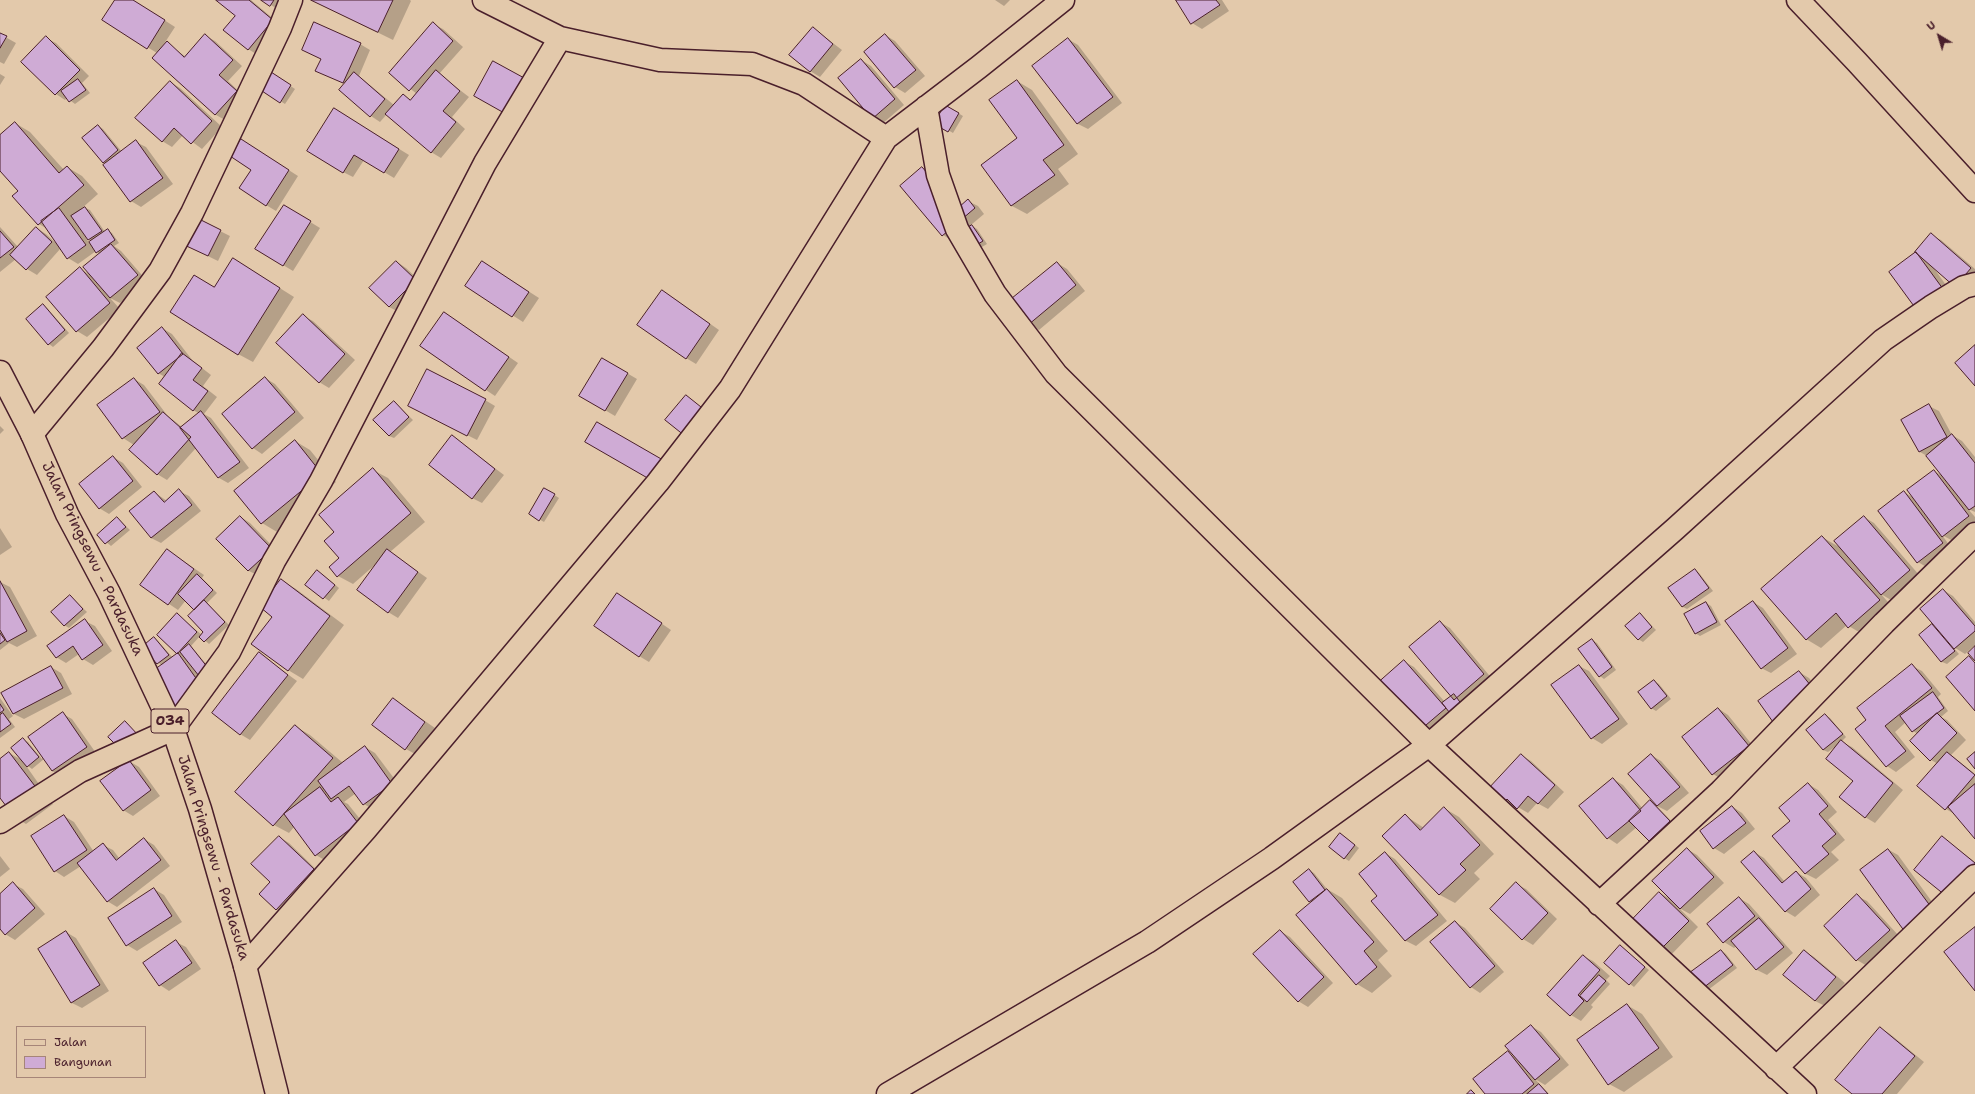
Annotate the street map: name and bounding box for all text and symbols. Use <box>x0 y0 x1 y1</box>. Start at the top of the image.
north arrow <box>1919 16 1959 56</box>
text: U <box>1924 18 1939 34</box>
street label: Jalan Pringsewu - Pardasuka <box>37 459 147 659</box>
road number: 034 <box>151 709 189 733</box>
street label: Jalan Pringsewu - Pardasuka <box>173 753 253 963</box>
legend <box>16 1026 146 1078</box>
text: Jalan <box>54 1034 87 1050</box>
text: Bangunan <box>54 1054 112 1070</box>

